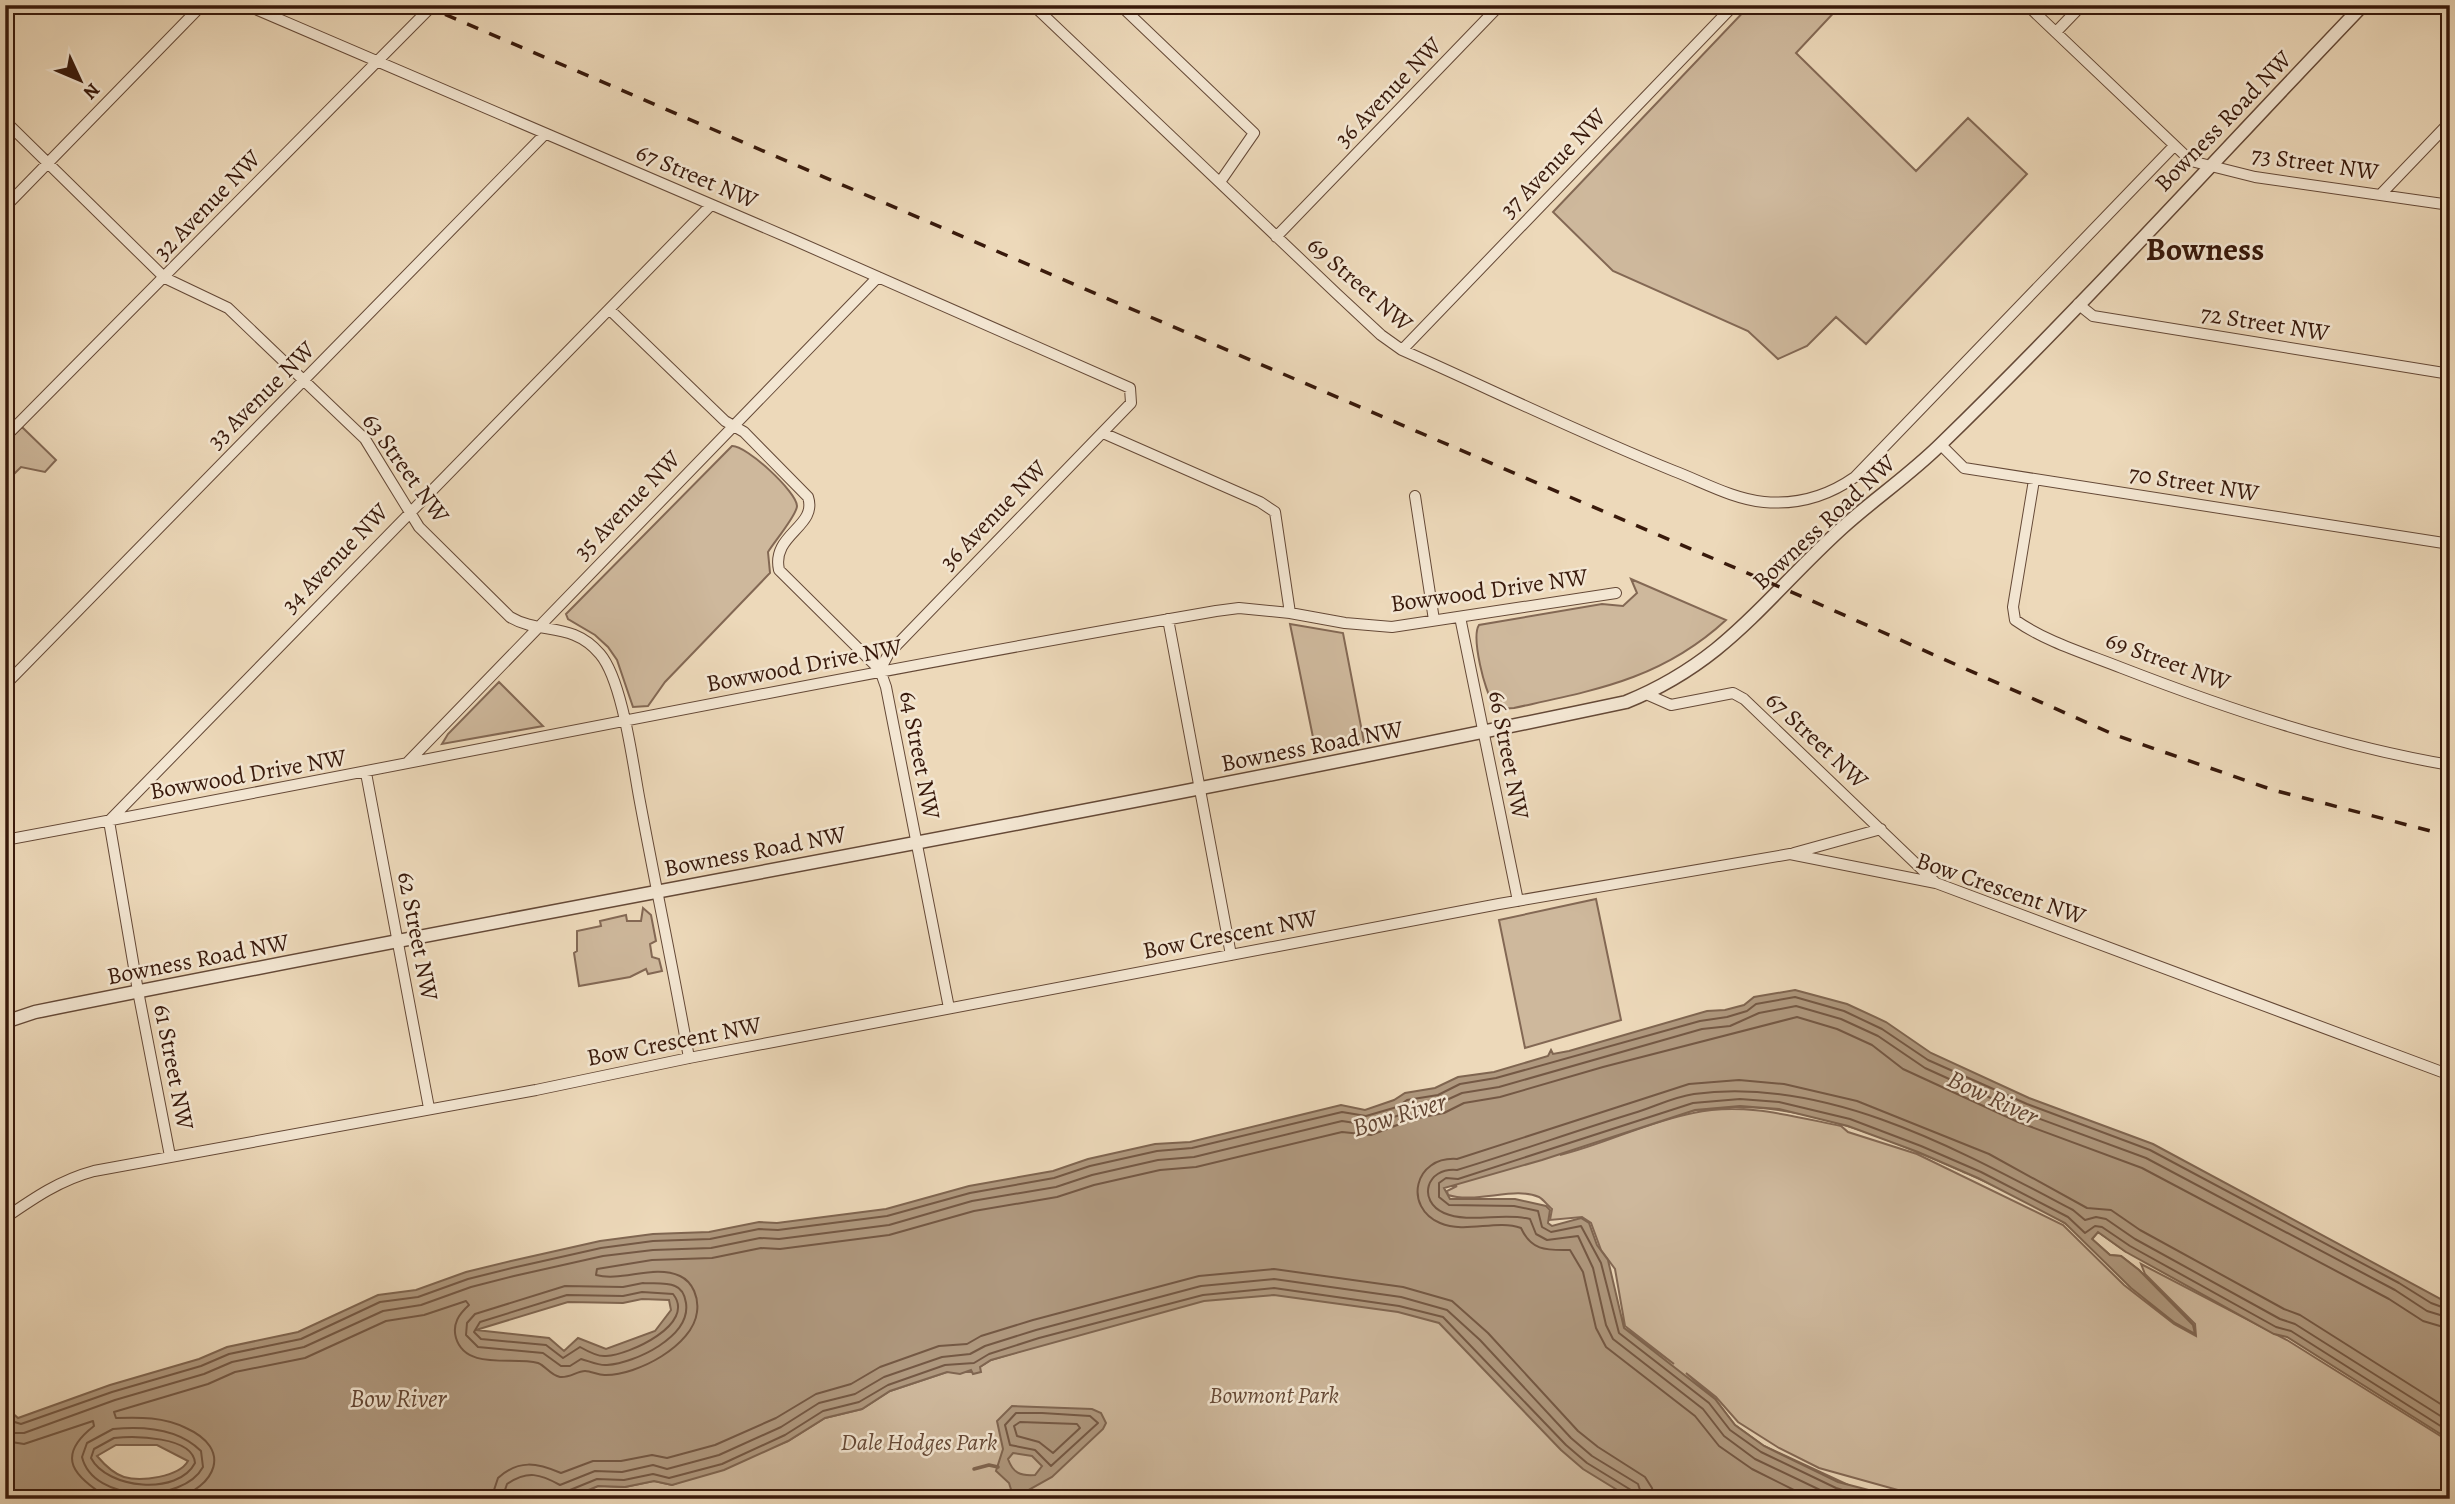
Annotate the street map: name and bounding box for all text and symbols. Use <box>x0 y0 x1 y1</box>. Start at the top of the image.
street label: 36 Avenue NW <box>1327 29 1449 154</box>
street label: Bowness Road NW <box>2147 43 2299 199</box>
north arrow <box>46 46 116 116</box>
text: N <box>77 77 106 105</box>
street label: 37 Avenue NW <box>1493 101 1614 225</box>
street label: 67 Street NW <box>631 136 763 216</box>
street label: 73 Street NW <box>2249 138 2381 188</box>
street label: 32 Avenue NW <box>146 142 268 267</box>
district label: Bowness <box>2146 227 2264 271</box>
street label: 69 Street NW <box>1300 229 1420 339</box>
street label: 72 Street NW <box>2198 297 2332 349</box>
street label: 33 Avenue NW <box>200 334 322 456</box>
street label: 63 Street NW <box>355 406 457 530</box>
street label: 35 Avenue NW <box>567 443 688 567</box>
street label: Bowness Road NW <box>1745 447 1903 597</box>
street label: 36 Avenue NW <box>932 452 1054 577</box>
street label: 70 Street NW <box>2127 457 2262 509</box>
street label: 34 Avenue NW <box>274 496 396 620</box>
street label: Bowwood Drive NW <box>1388 560 1590 620</box>
street label: 69 Street NW <box>2101 624 2235 699</box>
street label: Bowwood Drive NW <box>703 630 905 700</box>
street label: 67 Street NW <box>1759 684 1876 796</box>
street label: 64 Street NW <box>892 688 948 823</box>
street label: 66 Street NW <box>1481 688 1537 823</box>
street label: Bowness Road NW <box>1218 713 1406 779</box>
street label: Bowwood Drive NW <box>147 741 349 807</box>
street label: Bowness Road NW <box>661 818 849 884</box>
street label: Bow Crescent NW <box>1912 844 2091 932</box>
street label: 62 Street NW <box>390 869 446 1004</box>
street label: Bow Crescent NW <box>1140 901 1321 967</box>
street label: Bowness Road NW <box>104 926 292 992</box>
street label: 61 Street NW <box>146 1001 202 1133</box>
street label: Bow Crescent NW <box>584 1008 765 1074</box>
water label: Bow River <box>1942 1061 2045 1134</box>
water label: Bow River <box>1348 1083 1451 1145</box>
park label: Bowmont Park <box>1209 1379 1339 1411</box>
water label: Bow River <box>350 1381 447 1416</box>
park label: Dale Hodges Park <box>841 1426 998 1458</box>

